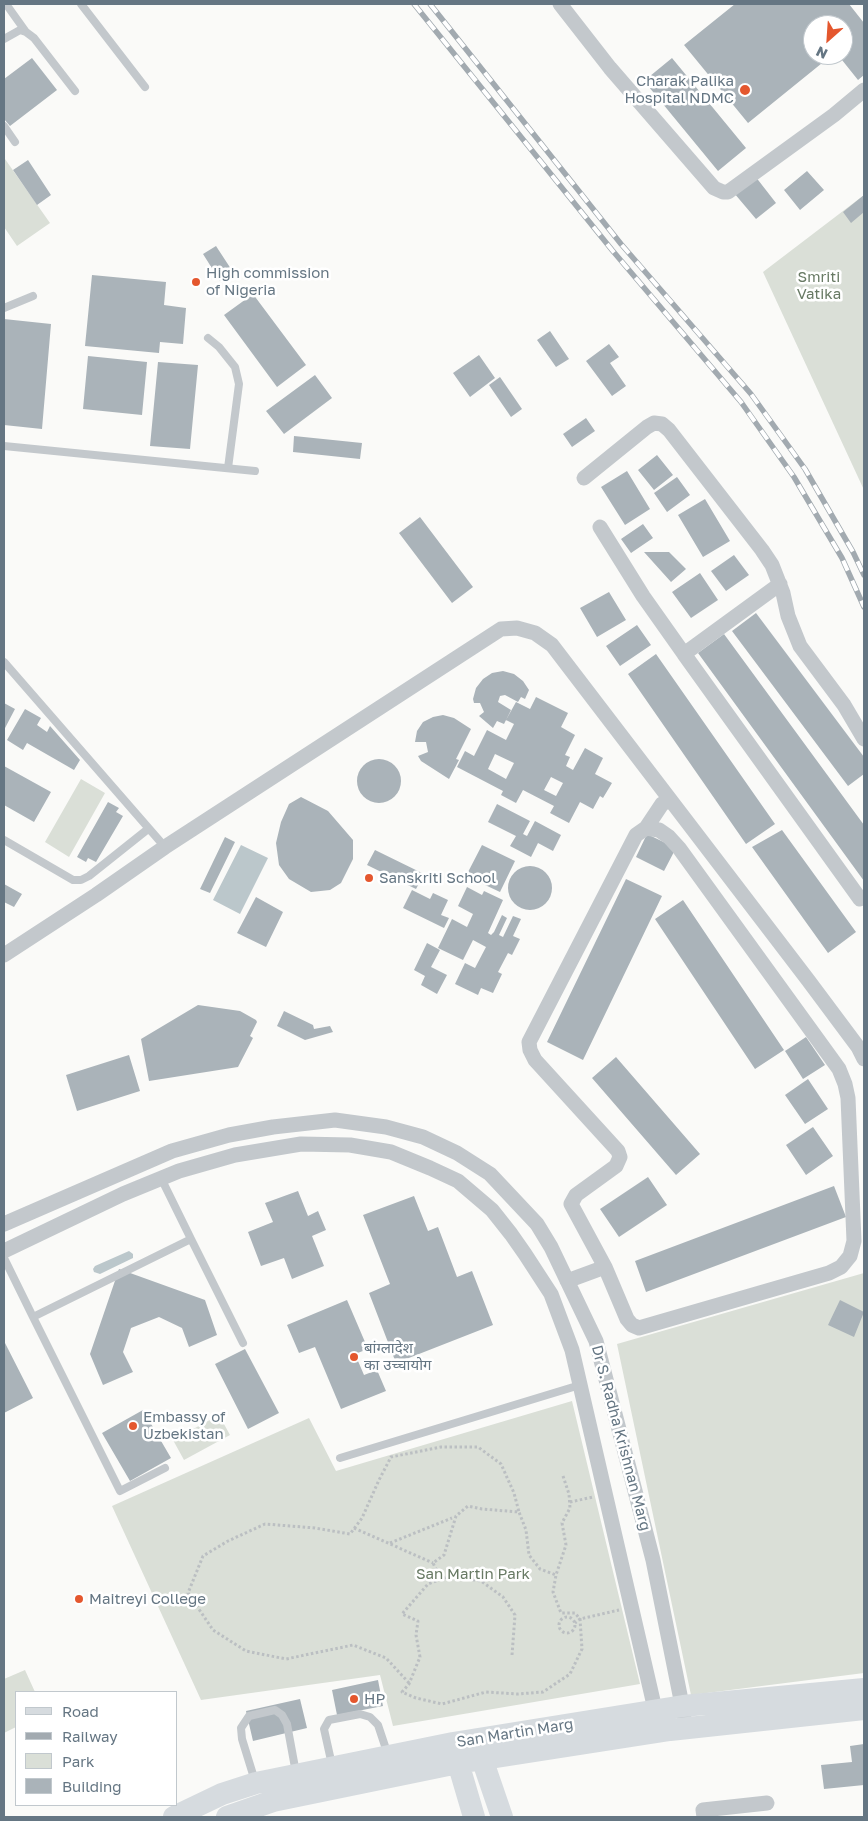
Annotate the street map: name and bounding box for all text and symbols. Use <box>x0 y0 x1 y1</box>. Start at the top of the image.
north arrow <box>803 15 853 65</box>
text: N <box>813 43 830 63</box>
place label: Charak Palika Hospital NDMC <box>624 72 734 107</box>
marker: Charak Palika Hospital NDMC <box>738 83 752 97</box>
place label: High commission of Nigeria <box>206 264 330 299</box>
park label: Smriti Vatika <box>797 268 841 303</box>
marker: High commission of Nigeria <box>190 276 202 288</box>
place label: Sanskriti School <box>379 869 496 887</box>
marker: Sanskriti School <box>363 872 375 884</box>
place label: बांग्लादेश का उच्चायोग <box>364 1339 431 1374</box>
street label: Dr S. Radha Krishnan Marg <box>588 1343 654 1533</box>
marker: बांग्लादेश का उच्चायोग <box>348 1351 360 1363</box>
place label: Embassy of Uzbekistan <box>143 1408 225 1443</box>
marker: Embassy of Uzbekistan <box>127 1420 139 1432</box>
park label: San Martin Park <box>416 1565 530 1583</box>
place label: Maitreyi College <box>89 1590 206 1608</box>
marker: Maitreyi College <box>73 1593 85 1605</box>
place label: HP <box>364 1690 385 1708</box>
legend <box>15 1691 178 1806</box>
marker: HP <box>348 1693 360 1705</box>
text: Road <box>62 1702 99 1720</box>
street label: San Martin Marg <box>455 1715 575 1751</box>
text: Railway <box>62 1727 118 1745</box>
text: Park <box>62 1752 94 1770</box>
text: Building <box>62 1777 122 1795</box>

